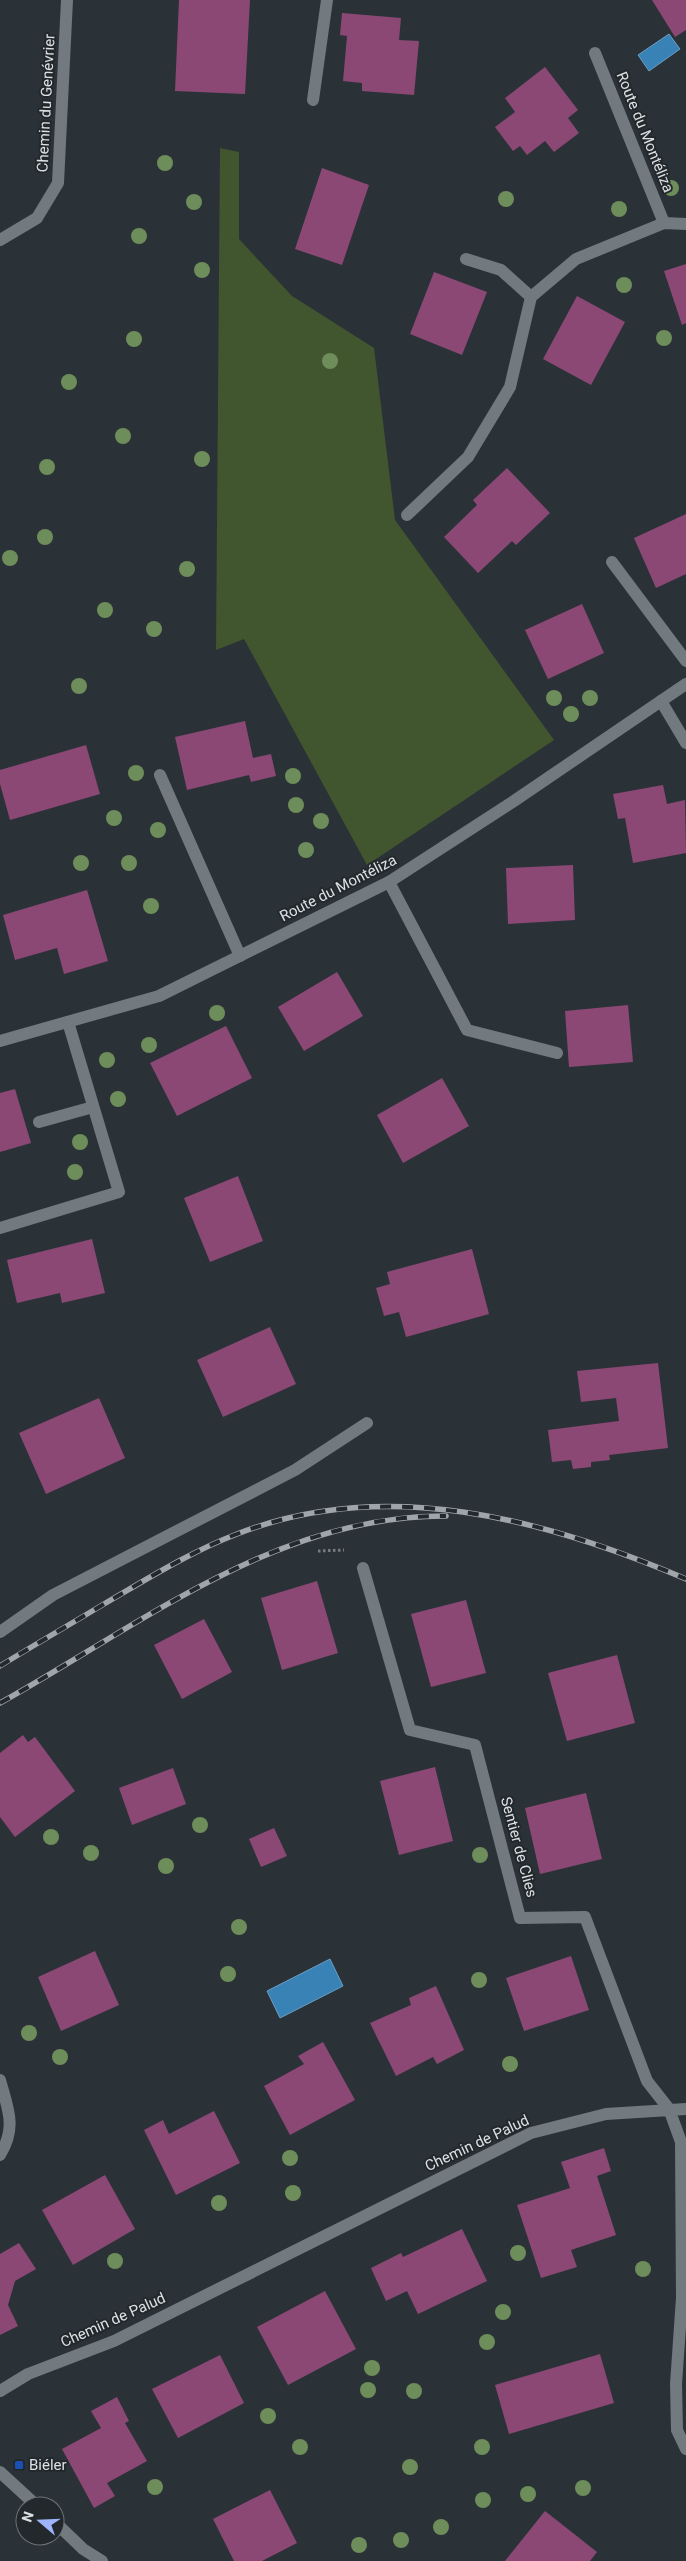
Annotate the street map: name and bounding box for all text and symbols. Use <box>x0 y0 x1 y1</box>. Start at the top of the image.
street label: Chemin du Genévrier <box>33 33 59 173</box>
street label: Route du Montéliza <box>613 69 677 195</box>
street label: Route du Montéliza <box>277 851 399 925</box>
street label: Sentier de Clies <box>497 1795 541 1899</box>
street label: Chemin de Palud <box>422 2111 532 2175</box>
street label: Chemin de Palud <box>58 2289 168 2351</box>
place label: Biéler <box>29 2456 67 2474</box>
marker: Biéler <box>13 2459 25 2471</box>
north arrow <box>15 2496 65 2546</box>
text: N <box>19 2509 37 2524</box>

